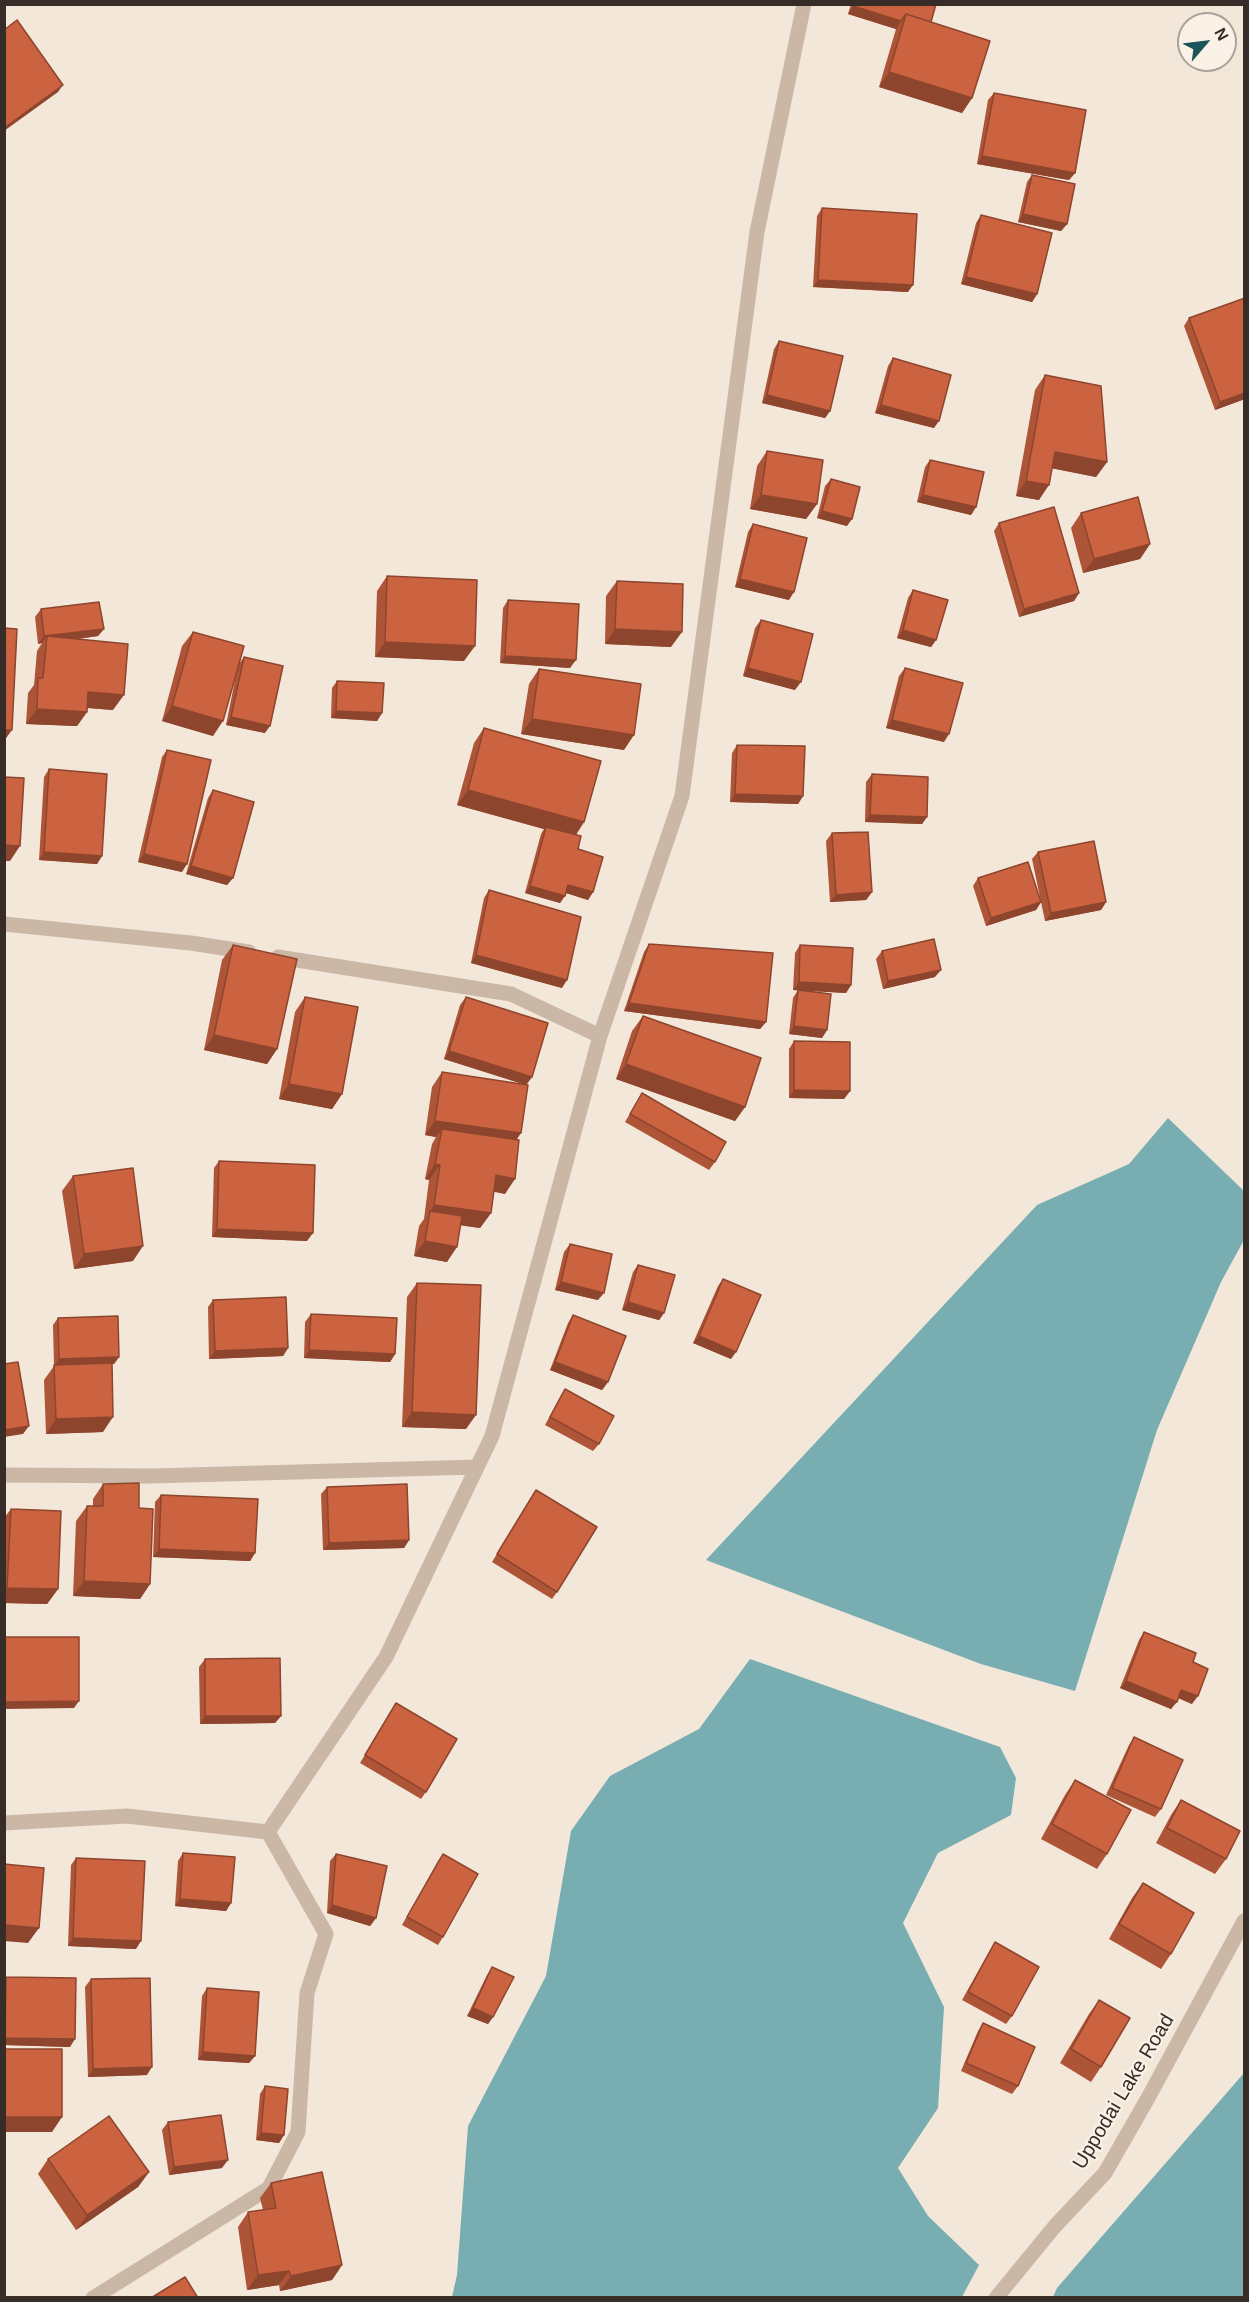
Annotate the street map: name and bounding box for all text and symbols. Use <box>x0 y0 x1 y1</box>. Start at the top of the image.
north arrow <box>1177 12 1237 72</box>
text: N <box>1211 25 1232 43</box>
street label: Uppodai Lake Road <box>1068 2010 1180 2174</box>

